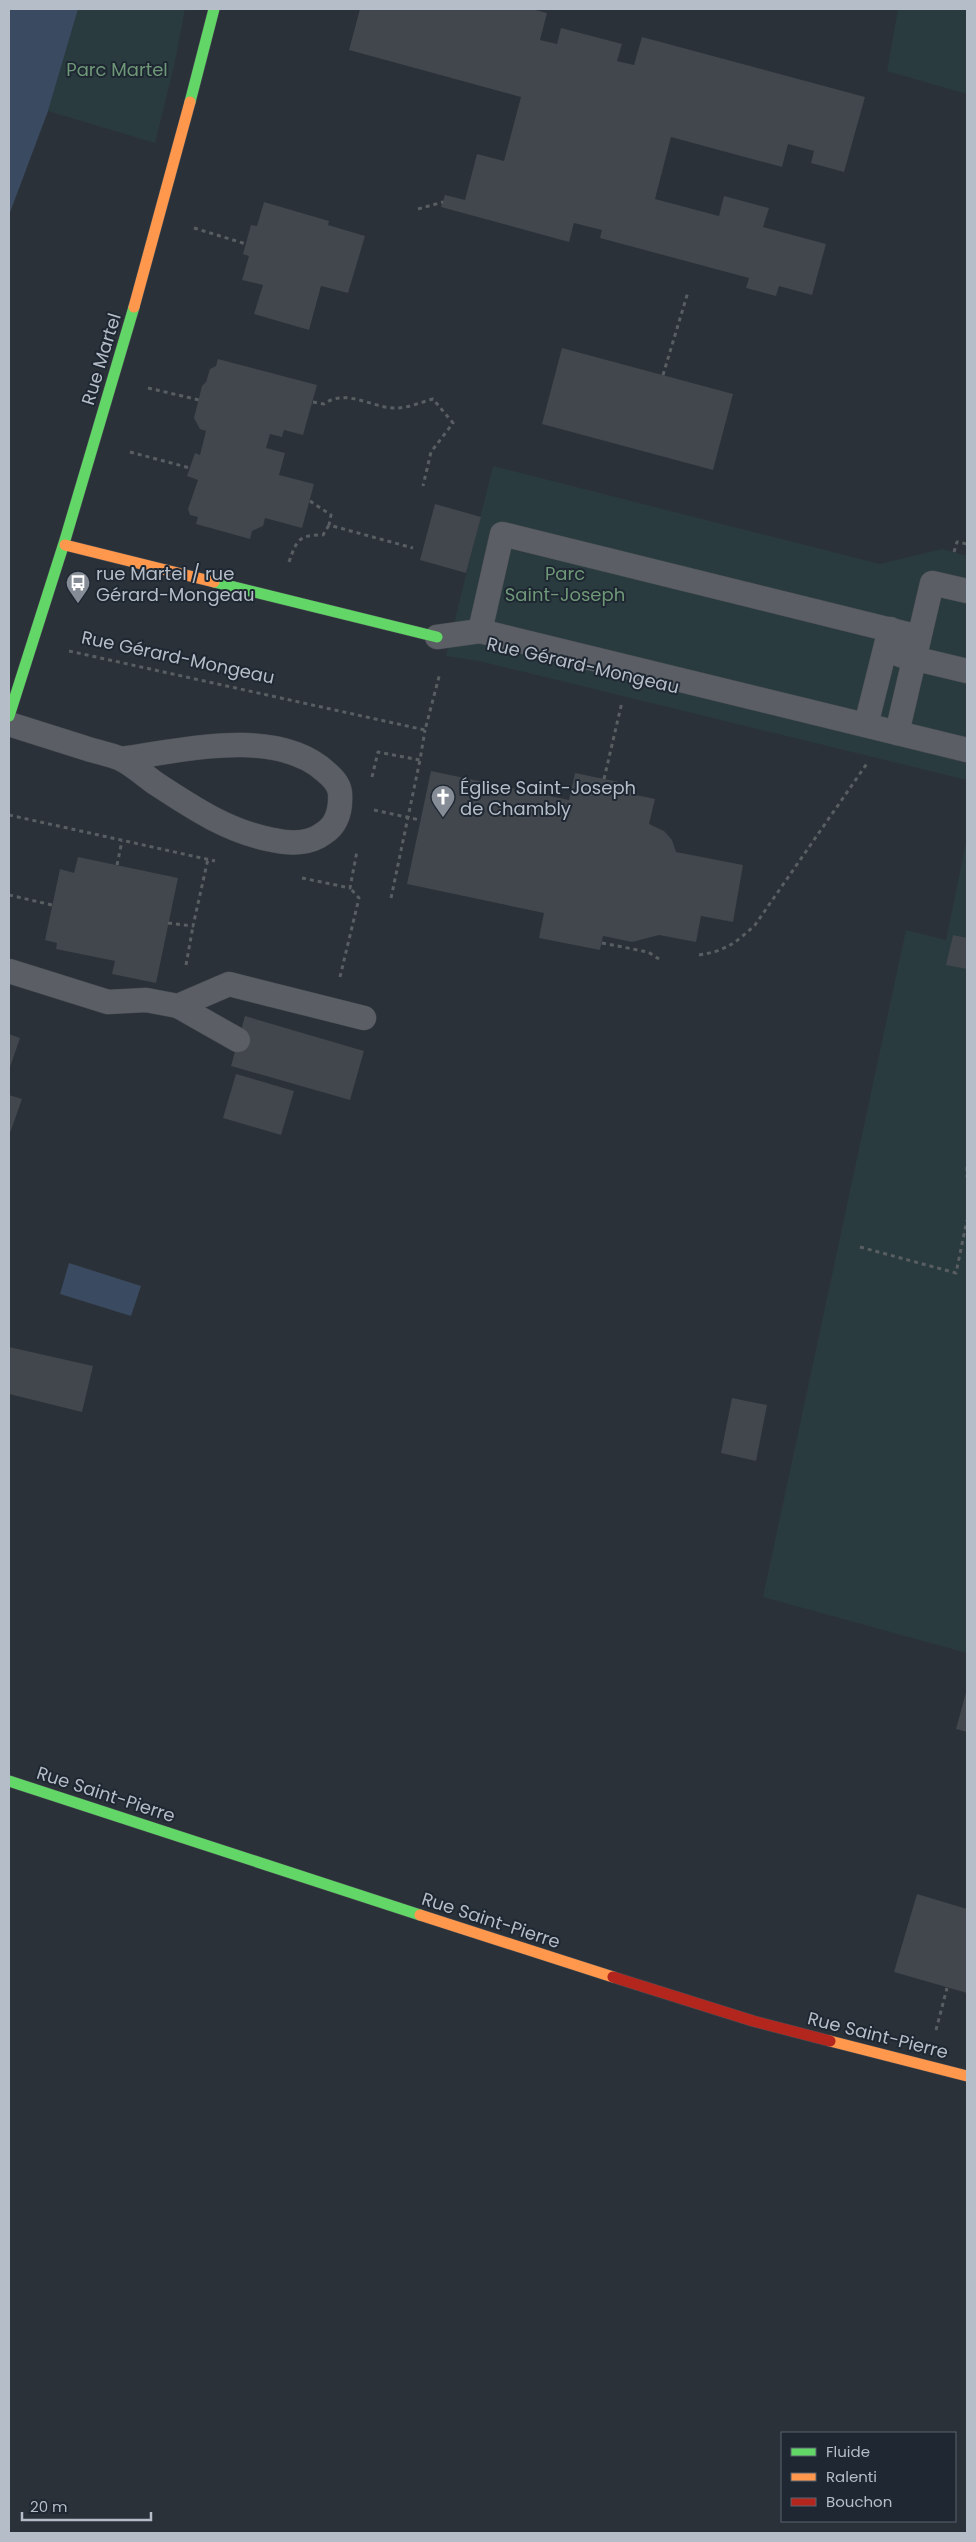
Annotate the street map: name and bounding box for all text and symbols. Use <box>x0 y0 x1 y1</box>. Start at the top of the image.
park label: Parc Martel <box>66 57 168 82</box>
street label: Rue Martel <box>75 310 127 408</box>
place label: rue Martel / rue Gérard-Mongeau <box>96 561 254 607</box>
park label: Parc Saint-Joseph <box>505 561 625 607</box>
bus stop icon: rue Martel / rue Gérard-Mongeau <box>65 570 91 604</box>
street label: Rue Gérard-Mongeau <box>79 624 277 690</box>
street label: Rue Gérard-Mongeau <box>484 631 682 699</box>
place label: Église Saint-Joseph de Chambly <box>460 775 636 821</box>
church icon: Église Saint-Joseph de Chambly <box>430 784 456 818</box>
street label: Rue Saint-Pierre <box>34 1760 178 1828</box>
street label: Rue Saint-Pierre <box>419 1886 563 1954</box>
street label: Rue Saint-Pierre <box>805 2005 951 2065</box>
legend <box>781 2432 956 2522</box>
text: Fluide <box>826 2441 870 2462</box>
text: Ralenti <box>826 2466 877 2487</box>
scale bar <box>22 2490 151 2522</box>
text: Bouchon <box>826 2491 892 2512</box>
text: 20 m <box>30 2496 68 2517</box>

